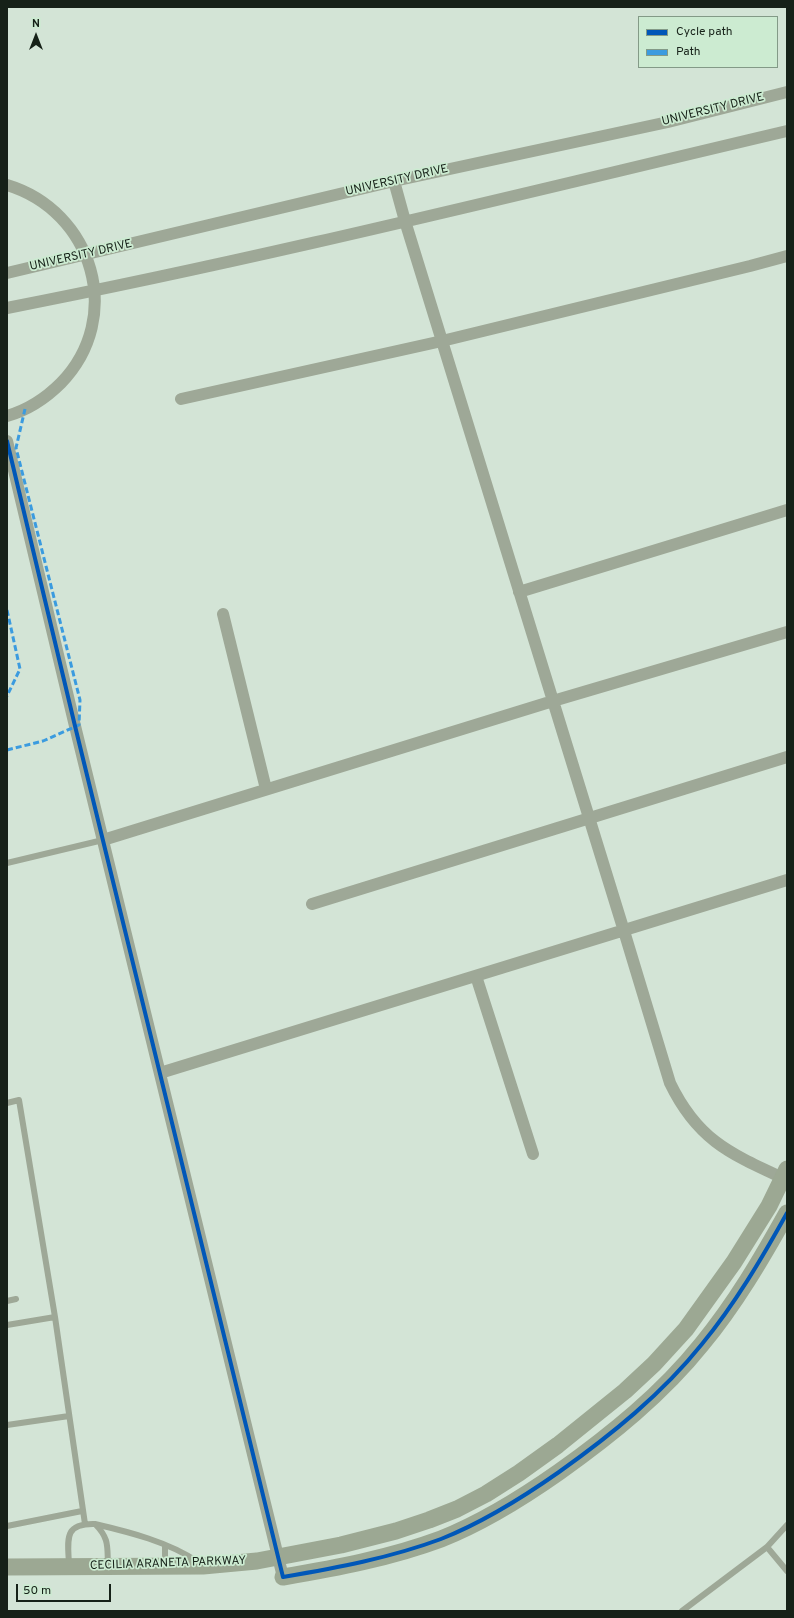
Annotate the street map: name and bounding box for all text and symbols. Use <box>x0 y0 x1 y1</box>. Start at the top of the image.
north arrow <box>16 16 56 56</box>
legend <box>638 16 778 68</box>
text: N <box>32 17 40 31</box>
text: Cycle path <box>676 24 733 40</box>
text: Path <box>676 44 701 60</box>
street label: UNIVERSITY DRIVE <box>660 90 766 130</box>
street label: UNIVERSITY DRIVE <box>344 162 450 200</box>
street label: UNIVERSITY DRIVE <box>28 237 134 275</box>
street label: CECILIA ARANETA PARKWAY <box>90 1554 246 1574</box>
scale bar <box>18 1576 113 1602</box>
text: 50 m <box>23 1583 51 1599</box>

